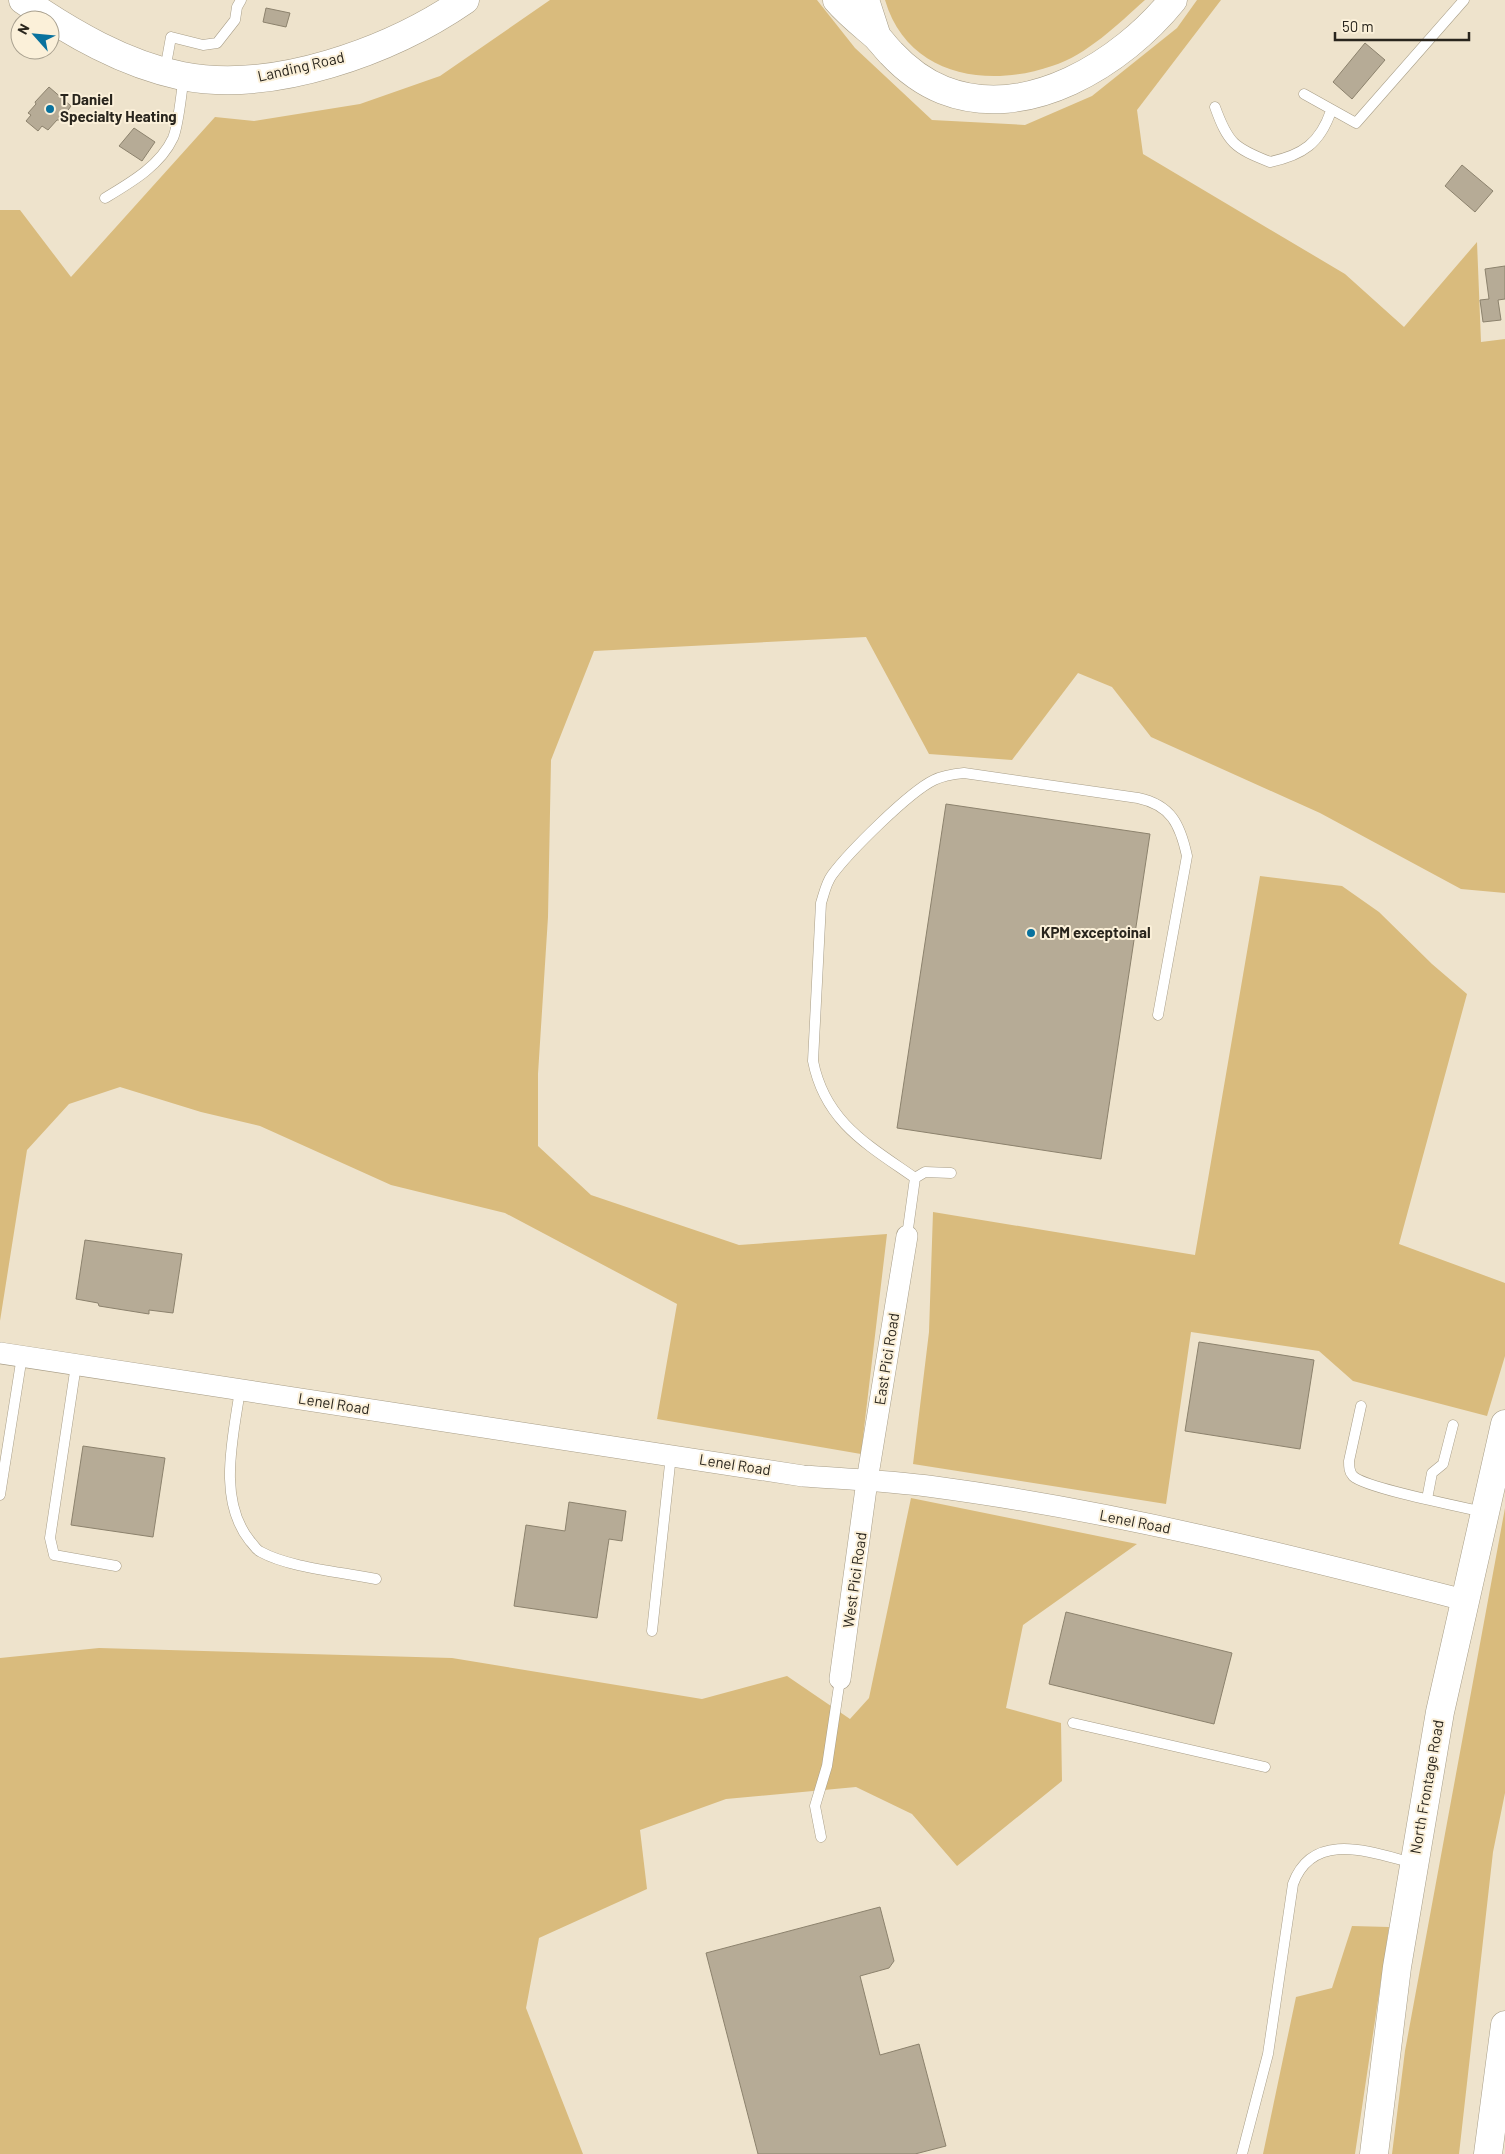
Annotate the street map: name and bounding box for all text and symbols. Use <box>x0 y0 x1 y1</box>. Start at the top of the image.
north arrow <box>10 10 60 60</box>
scale bar <box>1335 10 1469 42</box>
text: 50 m <box>1342 17 1374 35</box>
text: N <box>13 21 33 37</box>
street label: Landing Road <box>256 47 346 85</box>
place label: T Daniel Specialty Heating <box>60 90 177 125</box>
marker: T Daniel Specialty Heating <box>44 103 56 115</box>
place label: KPM exceptoinal <box>1041 923 1151 941</box>
marker: KPM exceptoinal <box>1025 927 1037 939</box>
street label: East Pici Road <box>870 1312 902 1406</box>
street label: Lenel Road <box>297 1388 371 1418</box>
street label: Lenel Road <box>698 1449 772 1479</box>
street label: Lenel Road <box>1098 1505 1172 1537</box>
street label: West Pici Road <box>838 1531 870 1629</box>
street label: North Frontage Road <box>1405 1718 1447 1855</box>

